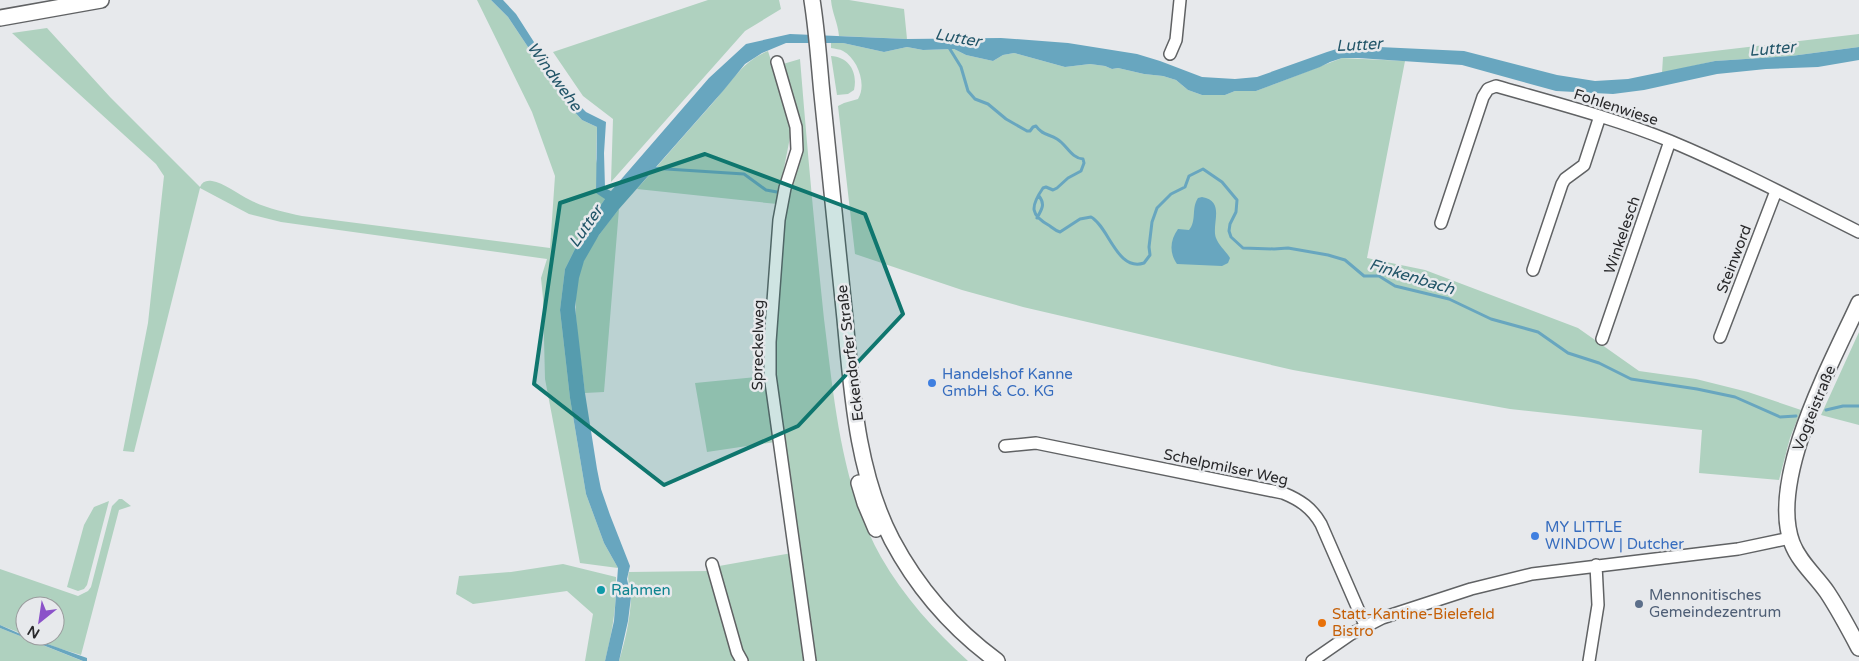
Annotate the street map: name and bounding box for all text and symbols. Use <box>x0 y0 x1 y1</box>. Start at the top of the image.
water label: Lutter <box>933 24 984 52</box>
water label: Lutter <box>1335 34 1385 56</box>
water label: Lutter <box>1748 37 1798 61</box>
water label: Windwehe <box>523 38 586 116</box>
street label: Fohlenwiese <box>1571 85 1661 129</box>
street label: Winkelesch <box>1600 194 1644 276</box>
water label: Lutter <box>564 200 608 251</box>
street label: Steinword <box>1713 222 1755 296</box>
water label: Finkenbach <box>1367 255 1458 300</box>
street label: Eckendorfer Straße <box>833 284 867 422</box>
street label: Spreckelweg <box>748 300 768 390</box>
street label: Vogteistraße <box>1789 363 1839 453</box>
place label: Handelshof Kanne GmbH & Co. KG <box>942 365 1073 400</box>
marker: Handelshof Kanne GmbH & Co. KG <box>926 377 938 389</box>
street label: Schelpmilser Weg <box>1162 445 1290 489</box>
place label: MY LITTLE WINDOW | Dutcher <box>1545 518 1684 553</box>
marker: MY LITTLE WINDOW | Dutcher <box>1529 530 1541 542</box>
place label: Rahmen <box>611 581 671 599</box>
marker: Rahmen <box>595 584 607 596</box>
place label: Mennonitisches Gemeindezentrum <box>1649 586 1781 621</box>
north arrow <box>15 596 65 646</box>
marker: Mennonitisches Gemeindezentrum <box>1633 598 1645 610</box>
place label: Statt-Kantine-Bielefeld Bistro <box>1332 605 1495 640</box>
marker: Statt-Kantine-Bielefeld Bistro <box>1316 617 1328 629</box>
text: N <box>25 622 43 642</box>

